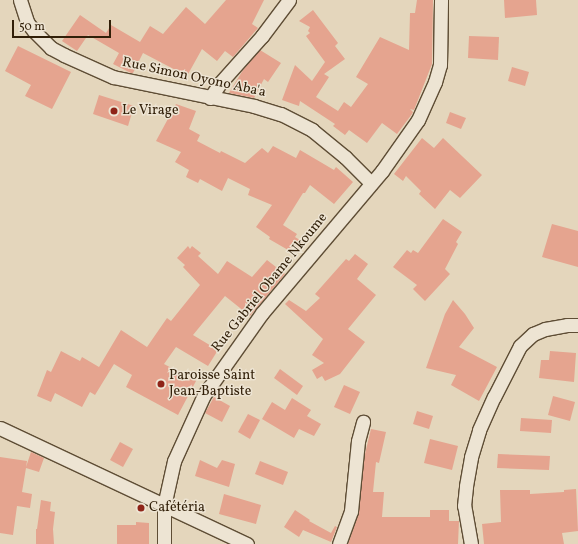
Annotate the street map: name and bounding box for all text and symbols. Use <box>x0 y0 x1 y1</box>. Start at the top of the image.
scale bar <box>14 12 113 38</box>
text: 50 m <box>19 19 45 35</box>
street label: Rue Simon Oyono Aba'a <box>120 55 268 101</box>
place label: Le Virage <box>122 103 179 119</box>
marker: Le Virage <box>109 106 119 116</box>
street label: Rue Gabriel Obame Nkoume <box>209 210 331 356</box>
place label: Paroisse Saint Jean-Baptiste <box>169 368 255 400</box>
marker: Paroisse Saint Jean-Baptiste <box>156 379 166 389</box>
place label: Cafétéria <box>149 500 205 516</box>
marker: Cafétéria <box>136 503 146 513</box>

